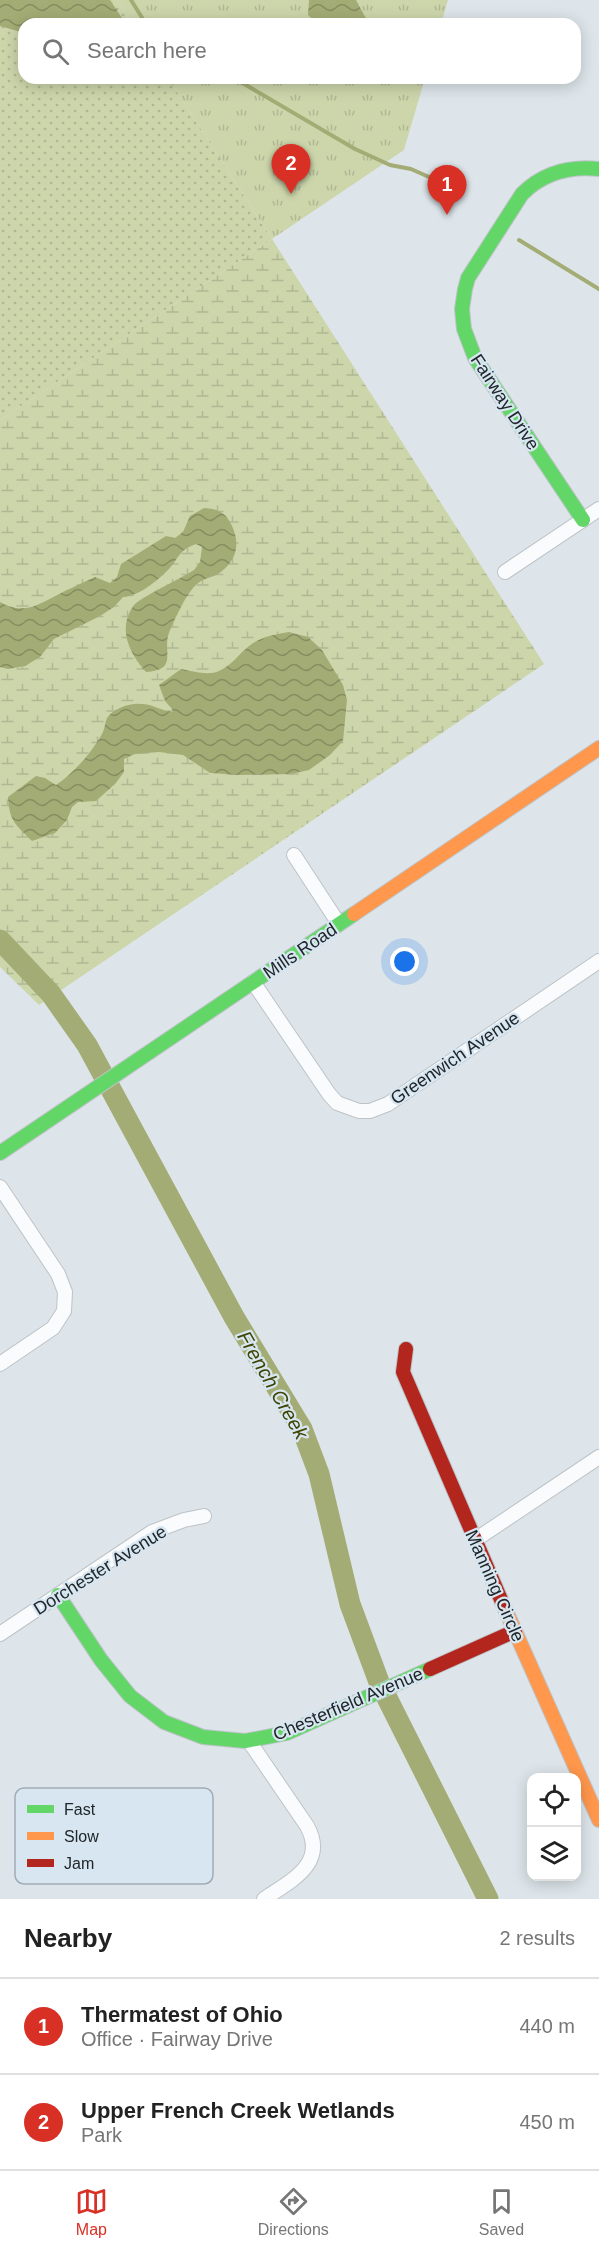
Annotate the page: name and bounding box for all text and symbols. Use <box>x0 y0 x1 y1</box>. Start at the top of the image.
search box <box>18 18 581 84</box>
icon: search <box>39 35 72 68</box>
text: Search here <box>87 38 207 63</box>
pin: 2 <box>272 144 310 194</box>
pin: 1 <box>428 166 466 215</box>
street label: Fairway Drive <box>467 350 543 454</box>
street label: Mills Road <box>260 919 340 983</box>
your location <box>390 947 419 976</box>
street label: Greenwich Avenue <box>387 1008 523 1108</box>
water label: French Creek <box>233 1327 313 1444</box>
street label: Dorchester Avenue <box>30 1521 170 1619</box>
street label: Manning Circle <box>461 1527 529 1645</box>
street label: Chesterfield Avenue <box>270 1663 426 1745</box>
map controls <box>527 1773 581 1881</box>
button: locate <box>527 1773 581 1827</box>
legend <box>15 1788 213 1884</box>
text: Fast <box>64 1801 96 1818</box>
button: layers <box>527 1827 581 1881</box>
text: Slow <box>64 1828 99 1845</box>
text: Jam <box>64 1855 94 1872</box>
text: Nearby <box>24 1923 112 1953</box>
text: 2 results <box>499 1927 575 1949</box>
text: Thermatest of Ohio <box>81 2002 283 2027</box>
text: 1 <box>38 2015 49 2037</box>
text: 440 m <box>519 2015 575 2037</box>
text: Office · Fairway Drive <box>81 2028 273 2050</box>
text: Upper French Creek Wetlands <box>81 2098 395 2123</box>
text: 2 <box>38 2111 49 2133</box>
text: 450 m <box>519 2111 575 2133</box>
text: Park <box>81 2124 122 2146</box>
tab: Map <box>75 2185 108 2239</box>
tab: Directions <box>258 2185 329 2239</box>
tab: Saved <box>479 2185 524 2239</box>

